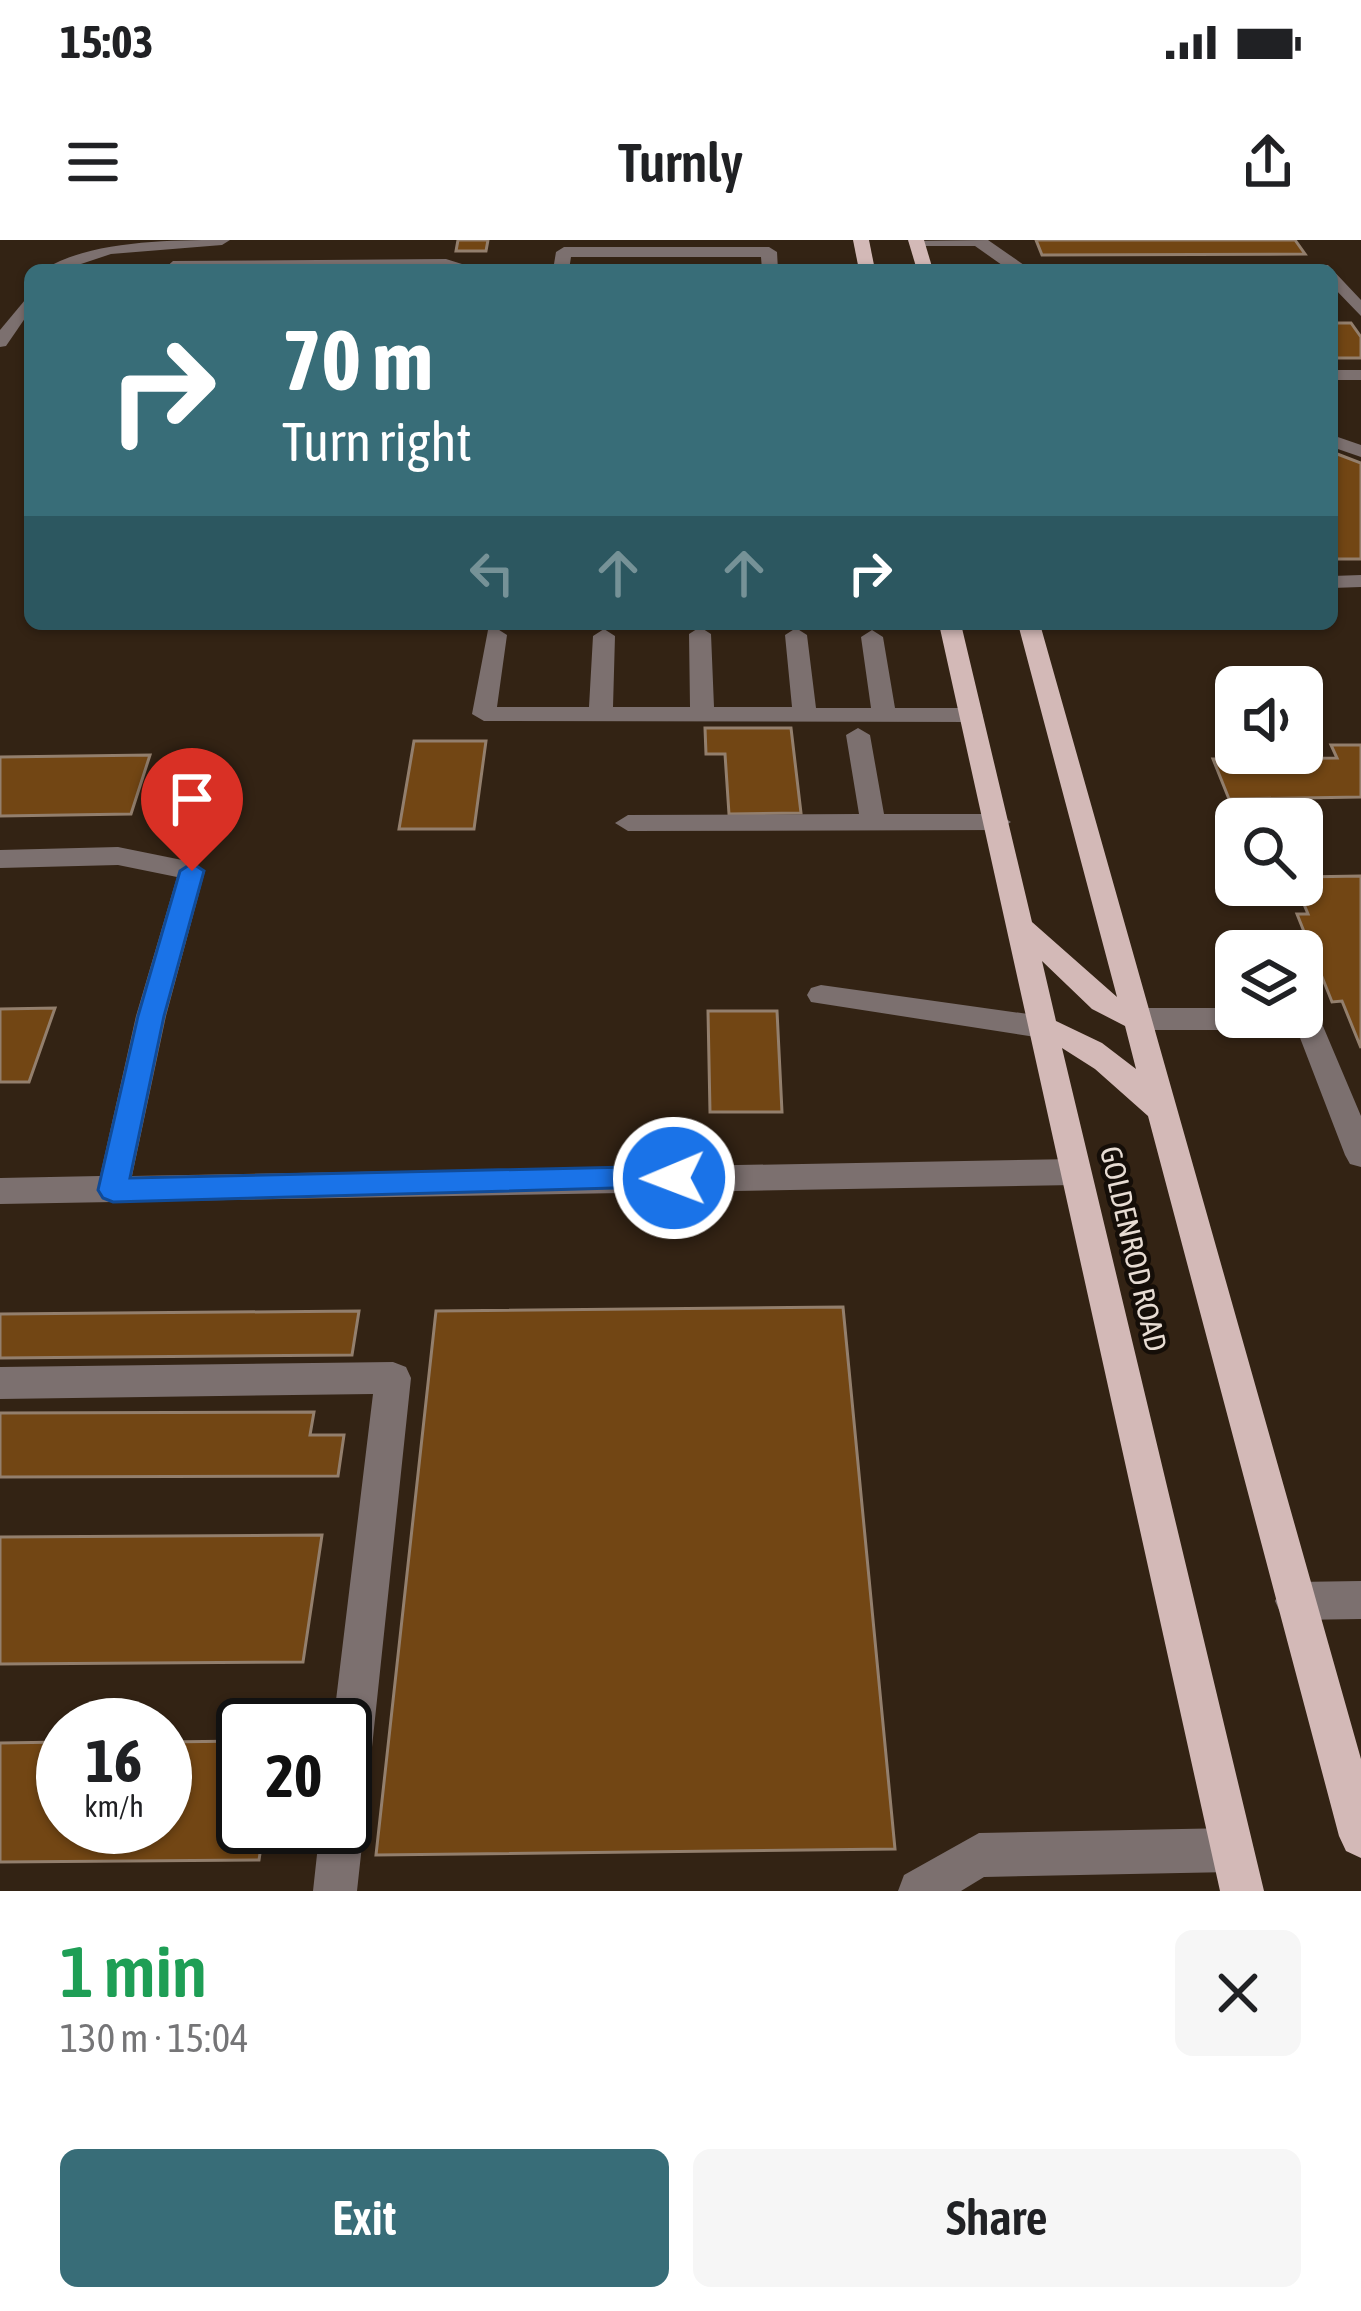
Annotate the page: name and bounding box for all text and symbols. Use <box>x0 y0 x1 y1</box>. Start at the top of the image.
text: 15:03 <box>60 16 154 68</box>
icon: menu <box>60 129 126 195</box>
icon: share <box>1235 129 1301 195</box>
text: Turnly <box>618 132 743 193</box>
icon: right <box>84 312 240 468</box>
text: 70 m <box>282 312 433 408</box>
text: Turn right <box>282 411 472 472</box>
icon: left <box>459 540 525 606</box>
icon: ahead <box>585 540 651 606</box>
icon: ahead <box>711 540 777 606</box>
icon: right <box>837 540 903 606</box>
map controls <box>1215 666 1323 1038</box>
button: sound <box>1215 666 1323 774</box>
pin <box>141 748 243 871</box>
icon: arrive <box>159 766 225 832</box>
button: search <box>1215 798 1323 906</box>
button: layers <box>1215 930 1323 1038</box>
position arrow <box>611 1115 737 1241</box>
street label: GOLDENROD ROAD <box>1094 1143 1174 1355</box>
speed limit sign: 20 <box>216 1698 372 1854</box>
text: 16 <box>86 1726 142 1795</box>
text: km/h <box>84 1789 144 1823</box>
text: 1 min <box>60 1930 207 2012</box>
button: close <box>1175 1930 1301 2056</box>
text: 130 m · 15:04 <box>60 2016 249 2060</box>
button: Exit <box>60 2149 669 2287</box>
button: Share <box>693 2149 1301 2287</box>

